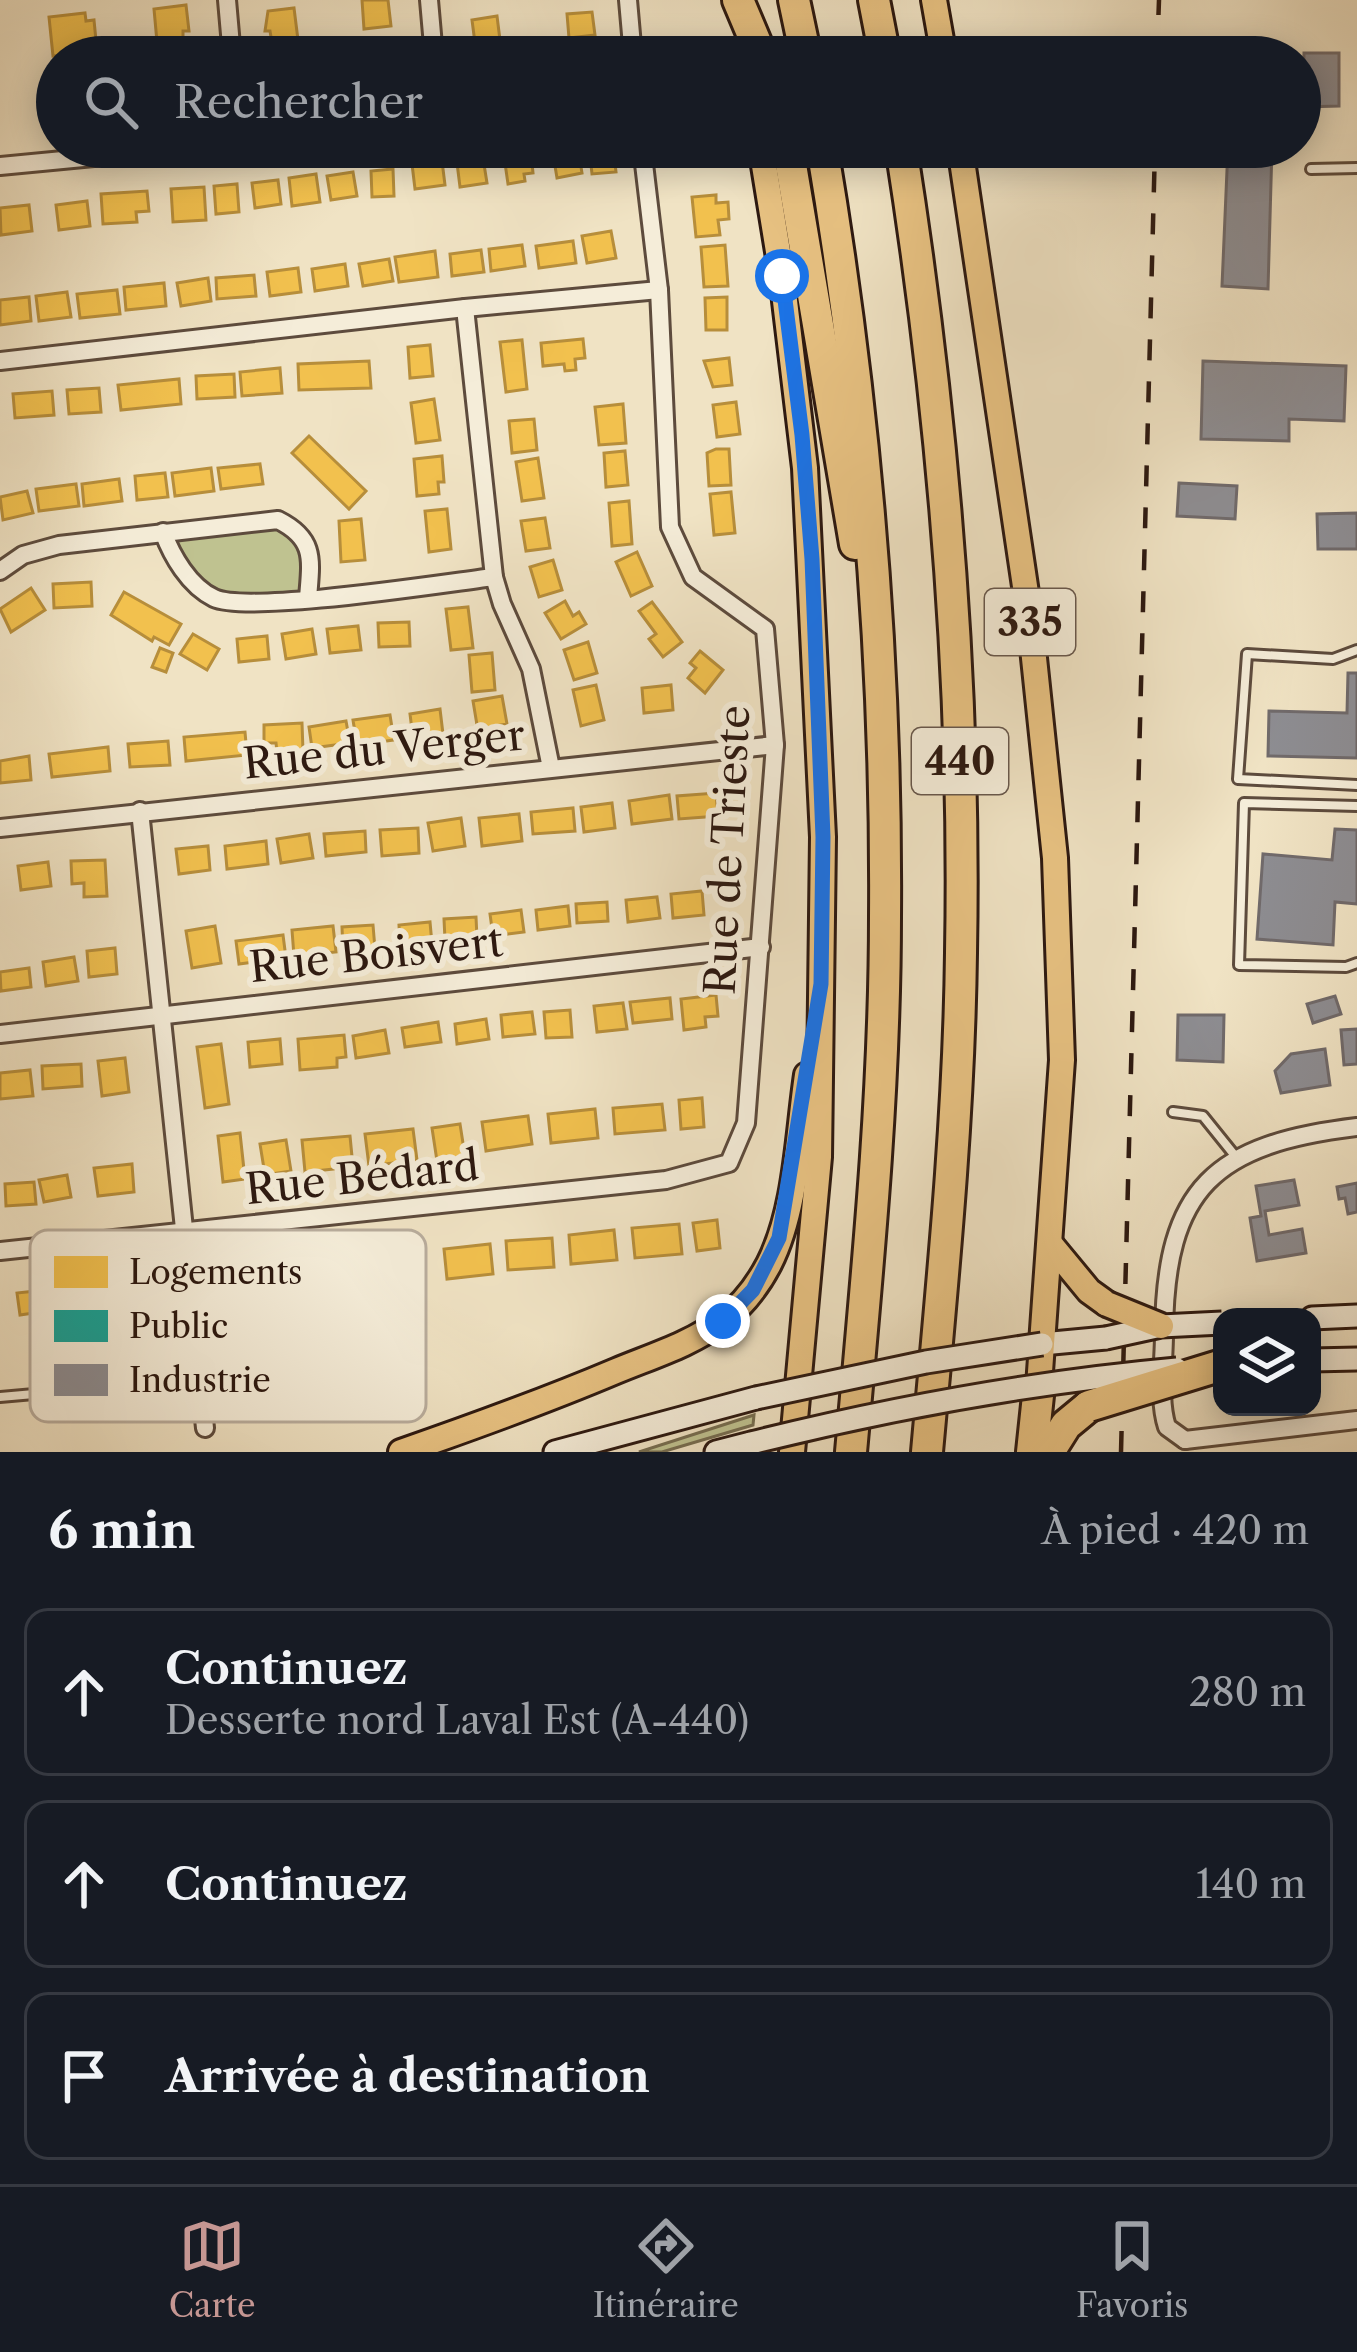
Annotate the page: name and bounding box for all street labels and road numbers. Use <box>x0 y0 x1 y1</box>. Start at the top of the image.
road number: 335 <box>985 589 1075 655</box>
street label: Rue de Trieste <box>693 704 761 996</box>
street label: Rue du Verger <box>241 708 528 790</box>
road number: 440 <box>912 728 1008 794</box>
street label: Rue Boisvert <box>247 915 506 993</box>
street label: Rue Bédard <box>243 1139 481 1215</box>

